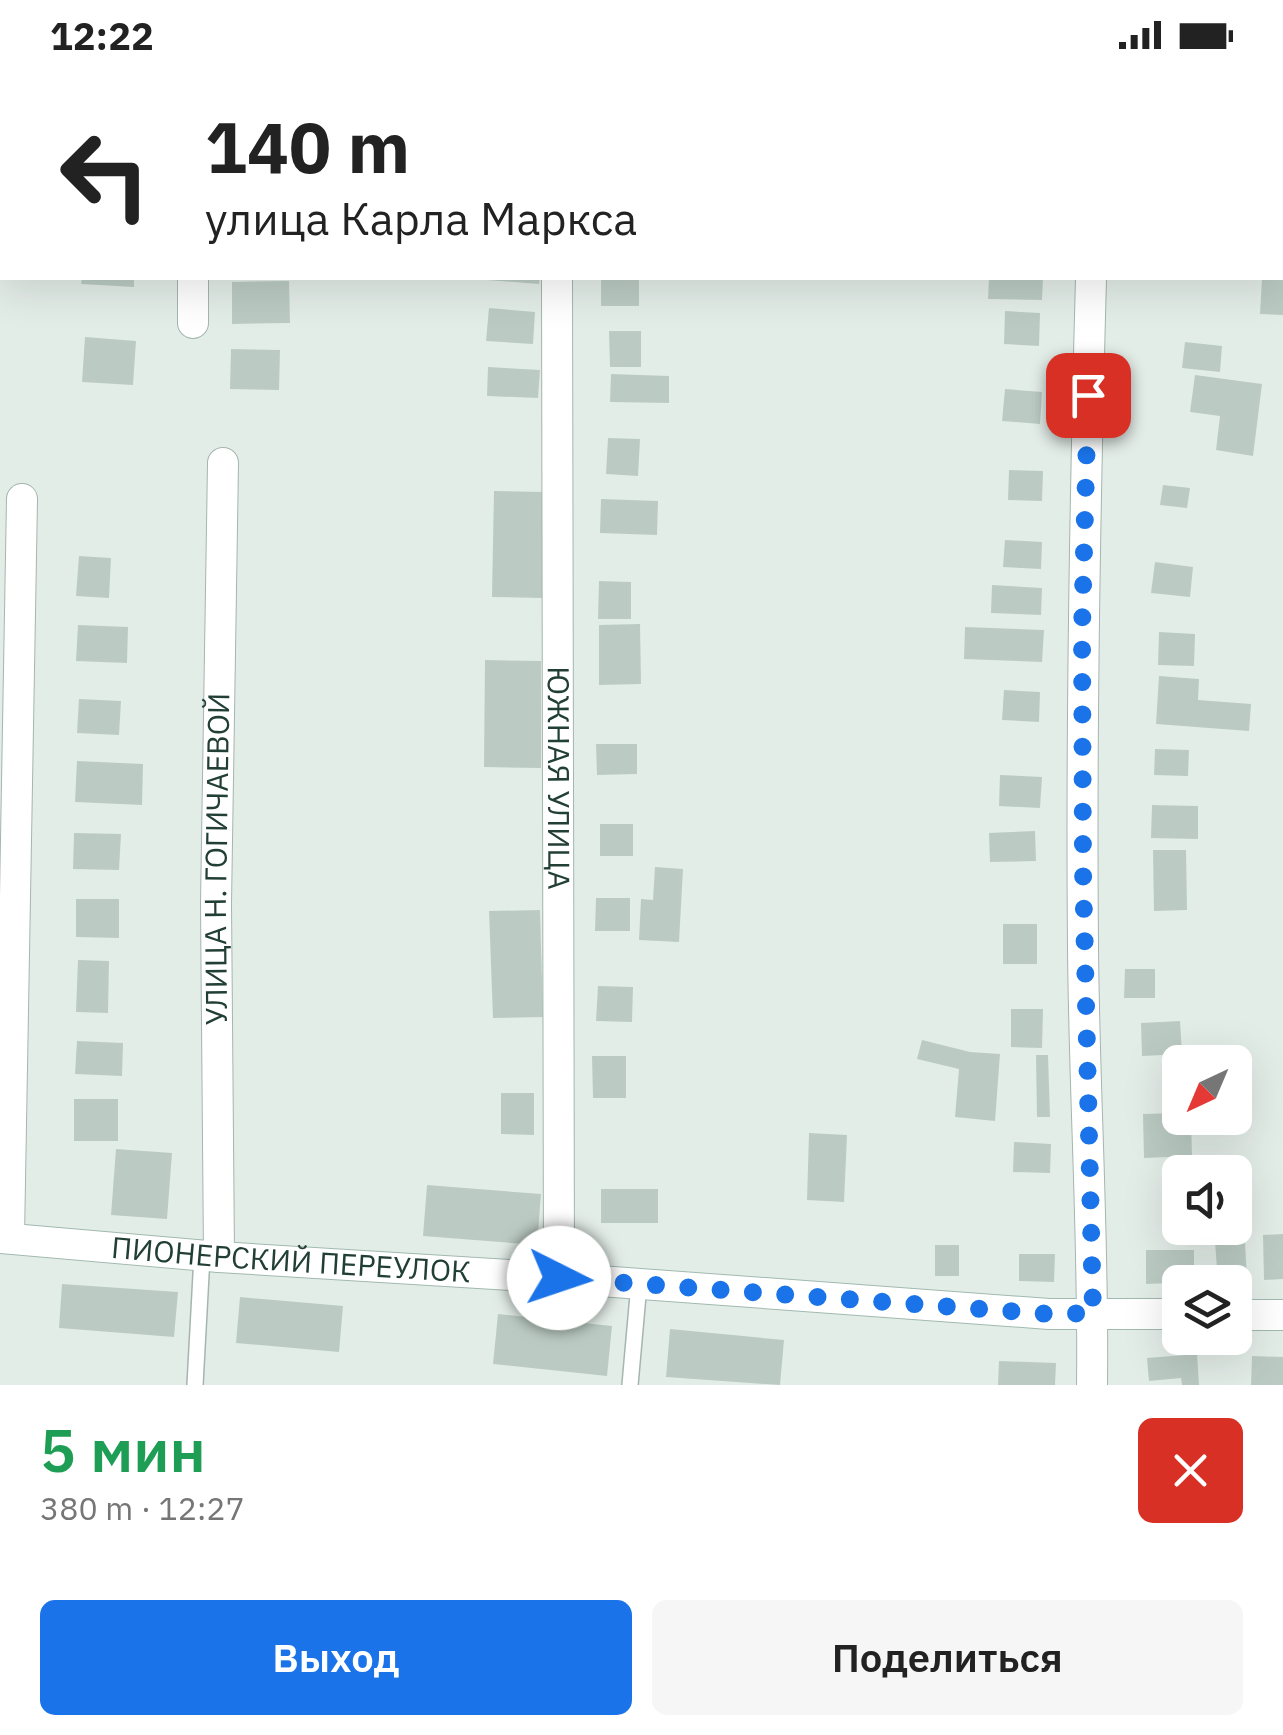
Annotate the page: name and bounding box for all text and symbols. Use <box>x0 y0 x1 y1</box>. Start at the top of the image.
text: 12:22 <box>50 11 154 60</box>
text: 140 m <box>205 101 410 192</box>
icon: left <box>40 110 170 240</box>
text: улица Карла Маркса <box>205 189 637 247</box>
pin <box>1046 353 1131 438</box>
icon: arrive <box>1061 368 1116 423</box>
street label: ЮЖНАЯ УЛИЦА <box>540 666 579 890</box>
street label: УЛИЦА Н. ГОГИЧАЕВОЙ <box>195 692 237 1025</box>
north arrow <box>1162 1045 1252 1135</box>
map controls <box>1162 1045 1252 1355</box>
button: sound <box>1162 1155 1252 1245</box>
position arrow <box>507 1226 611 1330</box>
street label: ПИОНЕРСКИЙ ПЕРЕУЛОК <box>110 1227 472 1291</box>
button: layers <box>1162 1265 1252 1355</box>
text: 5 мин <box>40 1410 206 1489</box>
button: close <box>1138 1418 1243 1523</box>
text: 380 m · 12:27 <box>40 1487 245 1529</box>
button: Выход <box>40 1600 632 1715</box>
button: Поделиться <box>652 1600 1243 1715</box>

